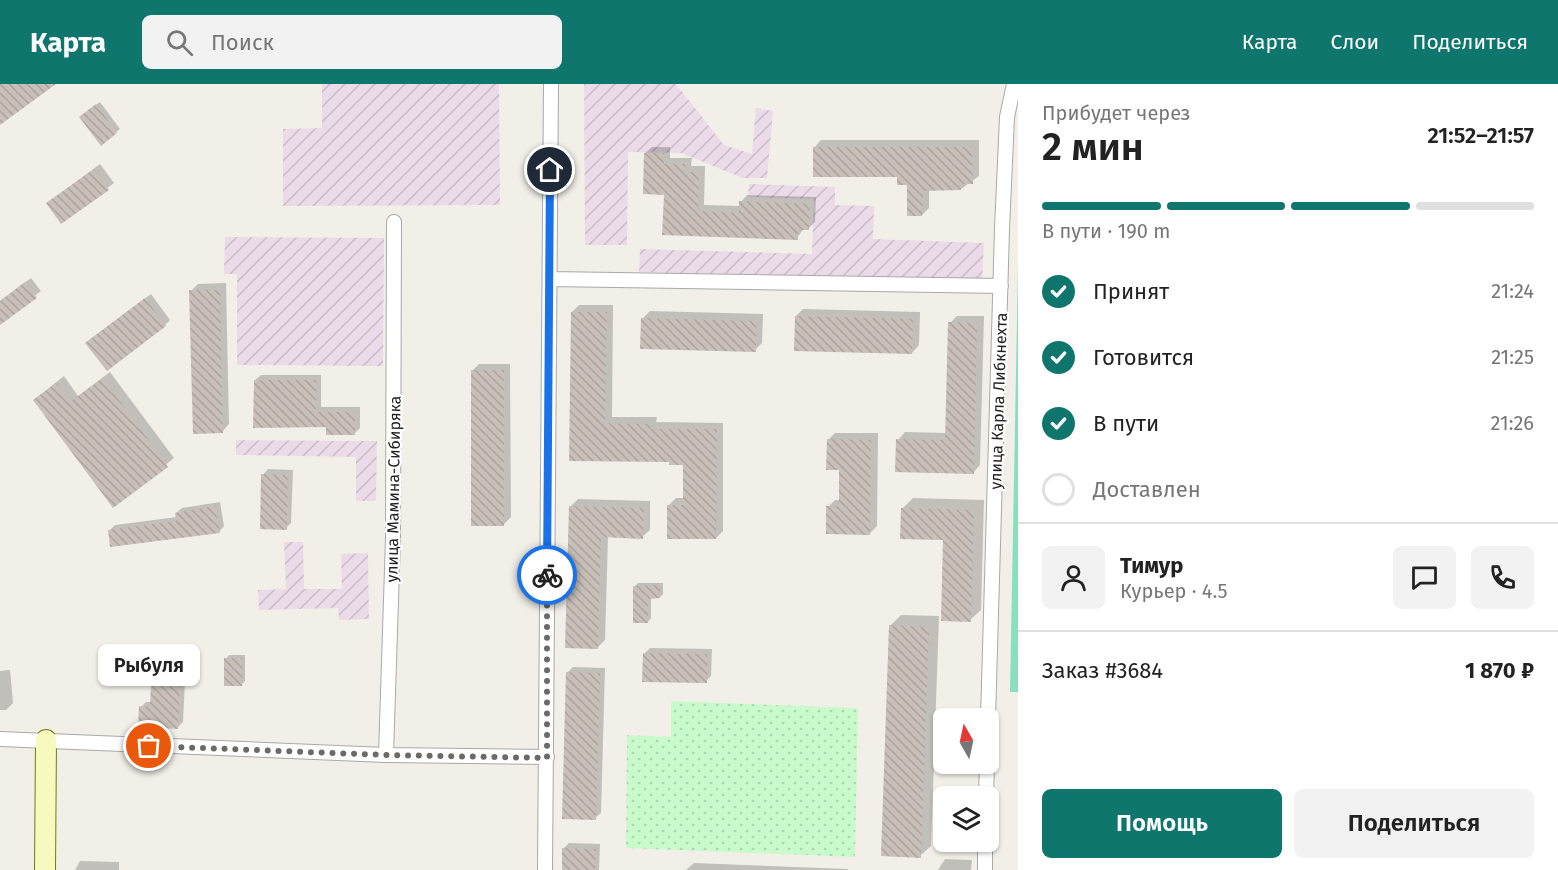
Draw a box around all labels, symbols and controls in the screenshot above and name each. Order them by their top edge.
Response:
search box [142,15,562,69]
text: Карта [30,26,106,59]
icon: search [163,26,196,59]
text: Поиск [211,29,274,56]
text: Карта [1242,29,1298,55]
text: Слои [1331,29,1379,55]
text: Поделиться [1412,29,1528,55]
text: Прибудет через [1042,101,1191,125]
text: 21:52–21:57 [1427,122,1534,149]
text: 2 мин [1042,124,1144,170]
pin [524,144,575,195]
icon: home [533,153,566,186]
text: В пути · 190 m [1042,219,1170,243]
icon: check [1042,275,1075,308]
text: Принят [1093,278,1169,305]
text: 21:24 [1491,279,1534,303]
street label: улица Карла Либкнехта [986,312,1011,490]
icon: check [1042,341,1075,374]
text: Готовится [1093,344,1194,371]
text: 21:25 [1491,345,1534,369]
street label: улица Мамина-Сибиряка [382,395,405,583]
icon: check [1042,407,1075,440]
text: В пути [1093,410,1159,437]
text: 21:26 [1491,411,1534,435]
text: Доставлен [1093,476,1201,503]
courier [517,545,577,605]
button: person [1042,546,1105,609]
button: chat [1393,546,1456,609]
button: phone [1471,546,1534,609]
text: Тимур [1120,552,1183,579]
icon: bike [531,559,564,592]
text: Курьер · 4.5 [1120,579,1227,603]
callout: Рыбуля [98,644,200,686]
text: Рыбуля [114,653,184,677]
text: Заказ #3684 [1042,657,1163,684]
text: 1 870 ₽ [1465,657,1534,684]
north arrow [933,708,999,774]
map controls [933,708,999,852]
pin [123,720,174,771]
icon: bag [132,729,165,762]
button: layers [933,786,999,852]
button: Помощь [1042,789,1282,858]
button: Поделиться [1294,789,1534,858]

